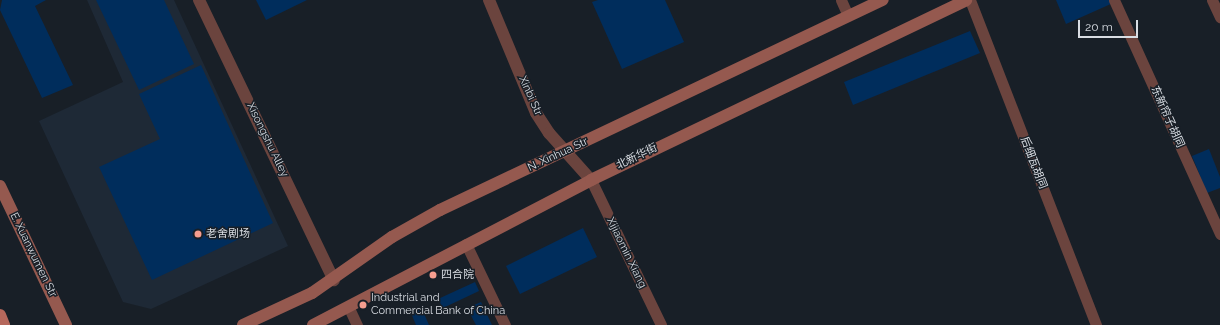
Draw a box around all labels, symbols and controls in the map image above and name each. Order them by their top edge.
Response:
scale bar [1080,12,1140,38]
text: 20 m [1085,20,1113,34]
street label: Xinbi Str [515,74,545,118]
street label: 东新帘子胡同 [1148,84,1186,150]
street label: Xisongshu Alley [243,101,291,179]
street label: N. Xinhua Str [526,135,590,175]
street label: 后细瓦胡同 [1017,135,1049,191]
street label: 北新华街 [614,141,660,173]
street label: E. Xuanwumen Str [7,211,59,299]
street label: Xijiaomin Xiang [603,215,649,291]
place label: 老舍剧场 [206,227,250,241]
marker: 老舍剧场 [193,229,203,239]
place label: 四合院 [441,268,474,282]
marker: 四合院 [428,270,438,280]
place label: Industrial and Commercial Bank of China [371,292,506,318]
marker: Industrial and Commercial Bank of China [358,300,368,310]

